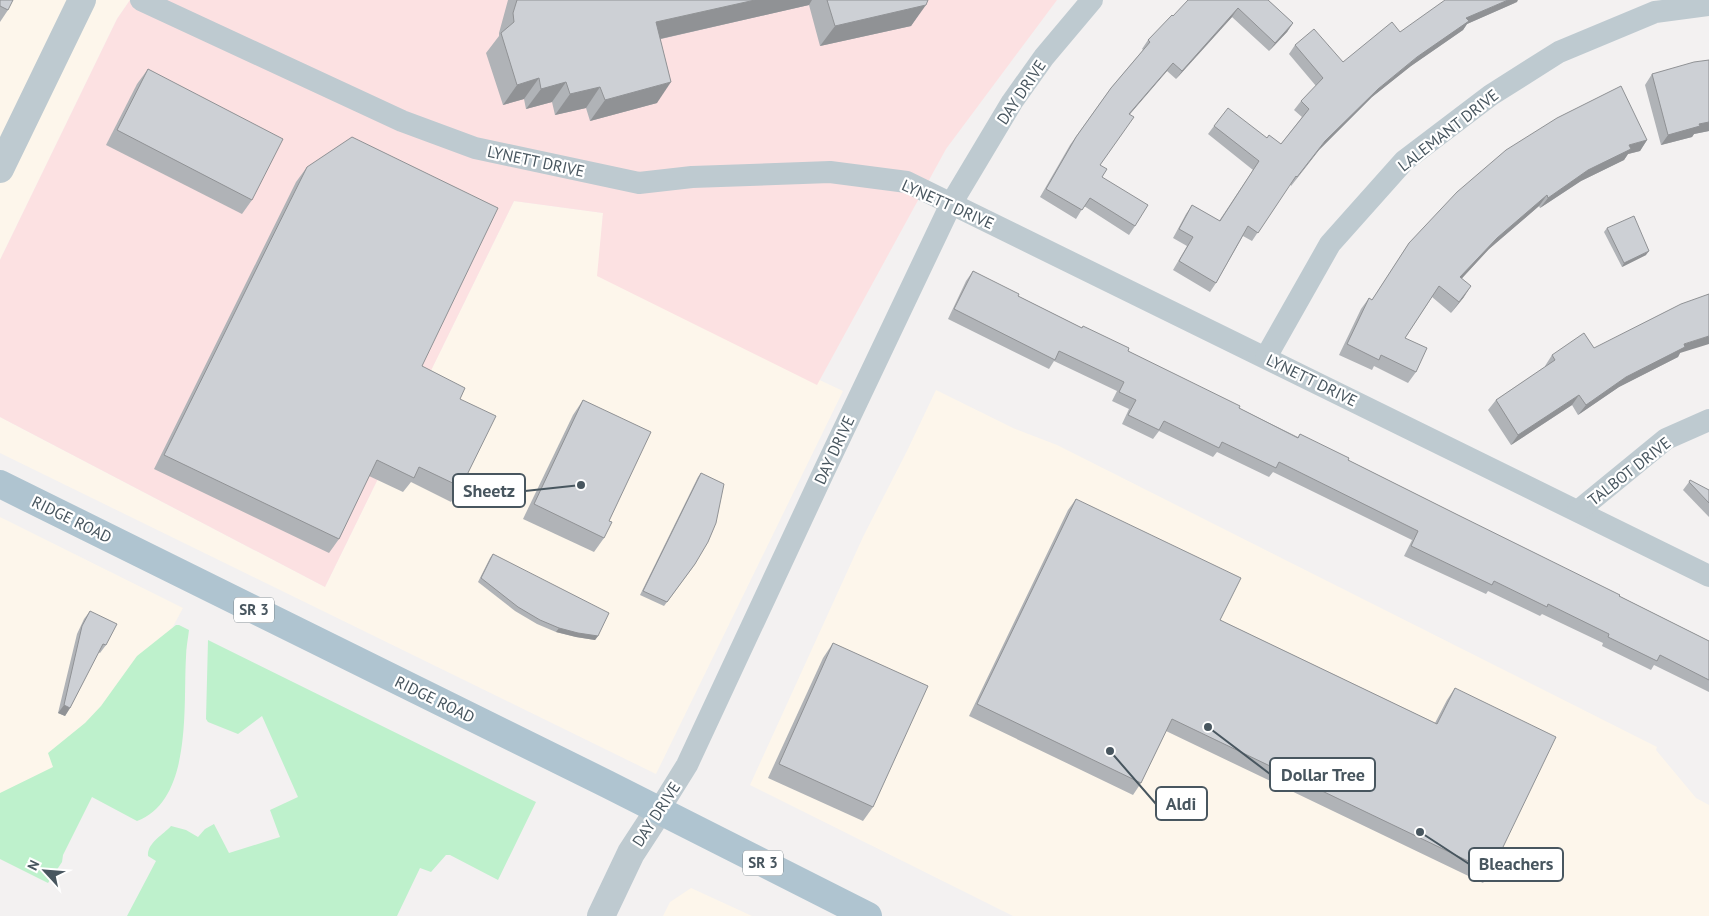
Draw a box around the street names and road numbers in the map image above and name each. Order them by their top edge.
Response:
street label: DAY DRIVE [992,56,1050,128]
street label: LALEMANT DRIVE [1394,85,1502,175]
street label: LYNETT DRIVE [486,141,586,181]
street label: LYNETT DRIVE [899,175,997,233]
street label: LYNETT DRIVE [1263,349,1361,411]
street label: DAY DRIVE [809,412,859,488]
street label: TALBOT DRIVE [1584,432,1674,510]
street label: RIDGE ROAD [29,491,115,547]
road number: SR 3 [234,598,274,622]
street label: RIDGE ROAD [392,671,478,727]
street label: DAY DRIVE [628,778,684,850]
road number: SR 3 [743,850,783,876]

